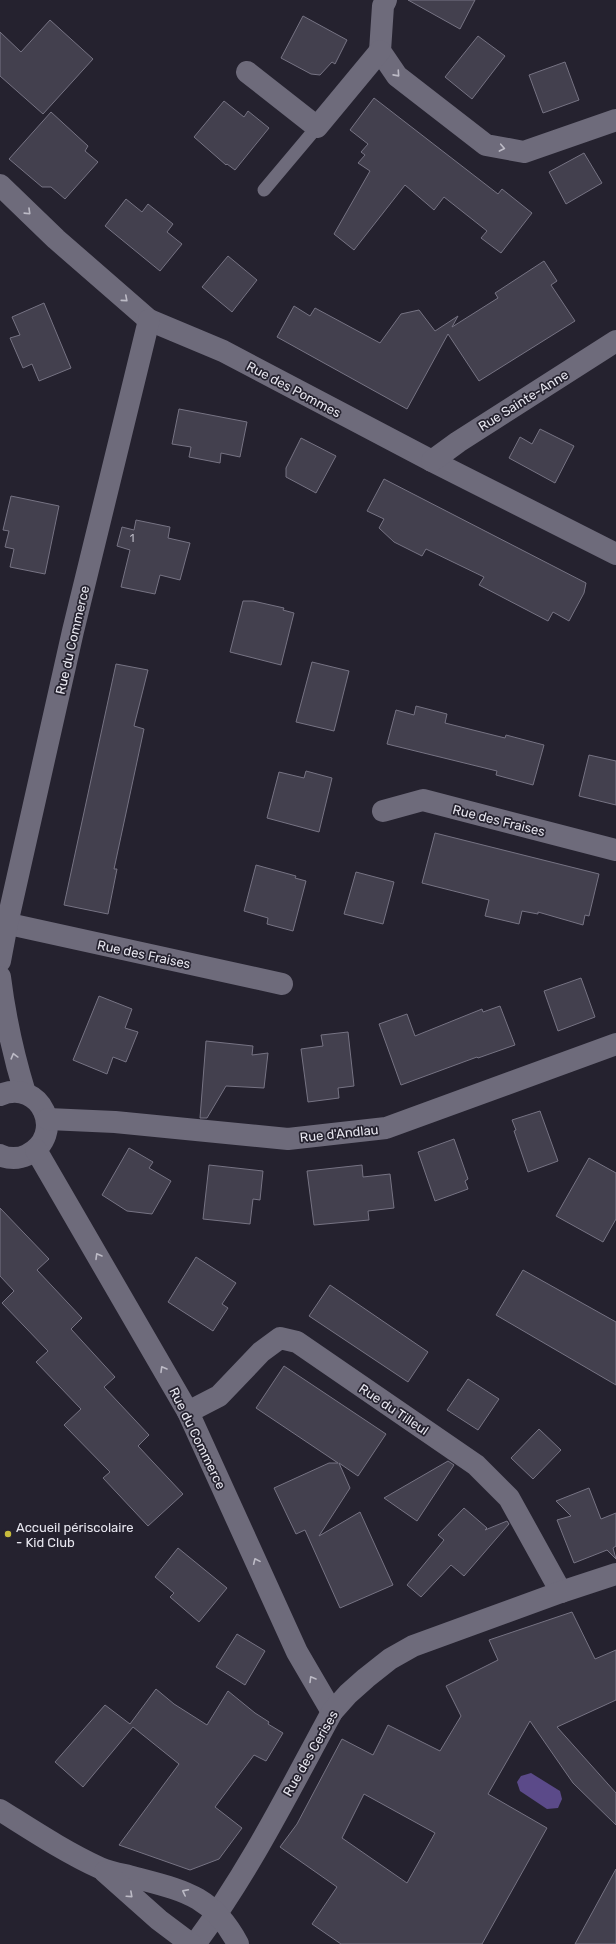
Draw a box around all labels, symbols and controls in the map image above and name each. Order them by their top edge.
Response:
one-way arrow [393,69,400,77]
one-way arrow [499,143,505,152]
one-way arrow [23,207,31,215]
one-way arrow [120,295,128,302]
street label: Rue des Pommes [244,358,344,421]
street label: Rue Sainte-Anne [476,367,571,434]
house number: 1 [130,532,134,545]
street label: Rue du Commerce [53,584,92,696]
street label: Rue des Fraises [451,802,547,839]
street label: Rue des Fraises [96,937,192,972]
one-way arrow [10,1052,18,1059]
street label: Rue d'Andlau [299,1122,379,1145]
one-way arrow [95,1253,102,1260]
one-way arrow [160,1366,167,1373]
street label: Rue du Tilleul [356,1381,431,1438]
street label: Rue du Commerce [166,1385,229,1492]
place label: Accueil périscolaire - Kid Club [16,1520,134,1550]
marker: Accueil périscolaire - Kid Club [3,1529,13,1539]
one-way arrow [253,1558,261,1566]
one-way arrow [309,1676,316,1683]
street label: Rue des Cerises [280,1708,341,1799]
one-way arrow [126,1890,133,1897]
one-way arrow [182,1890,189,1897]

